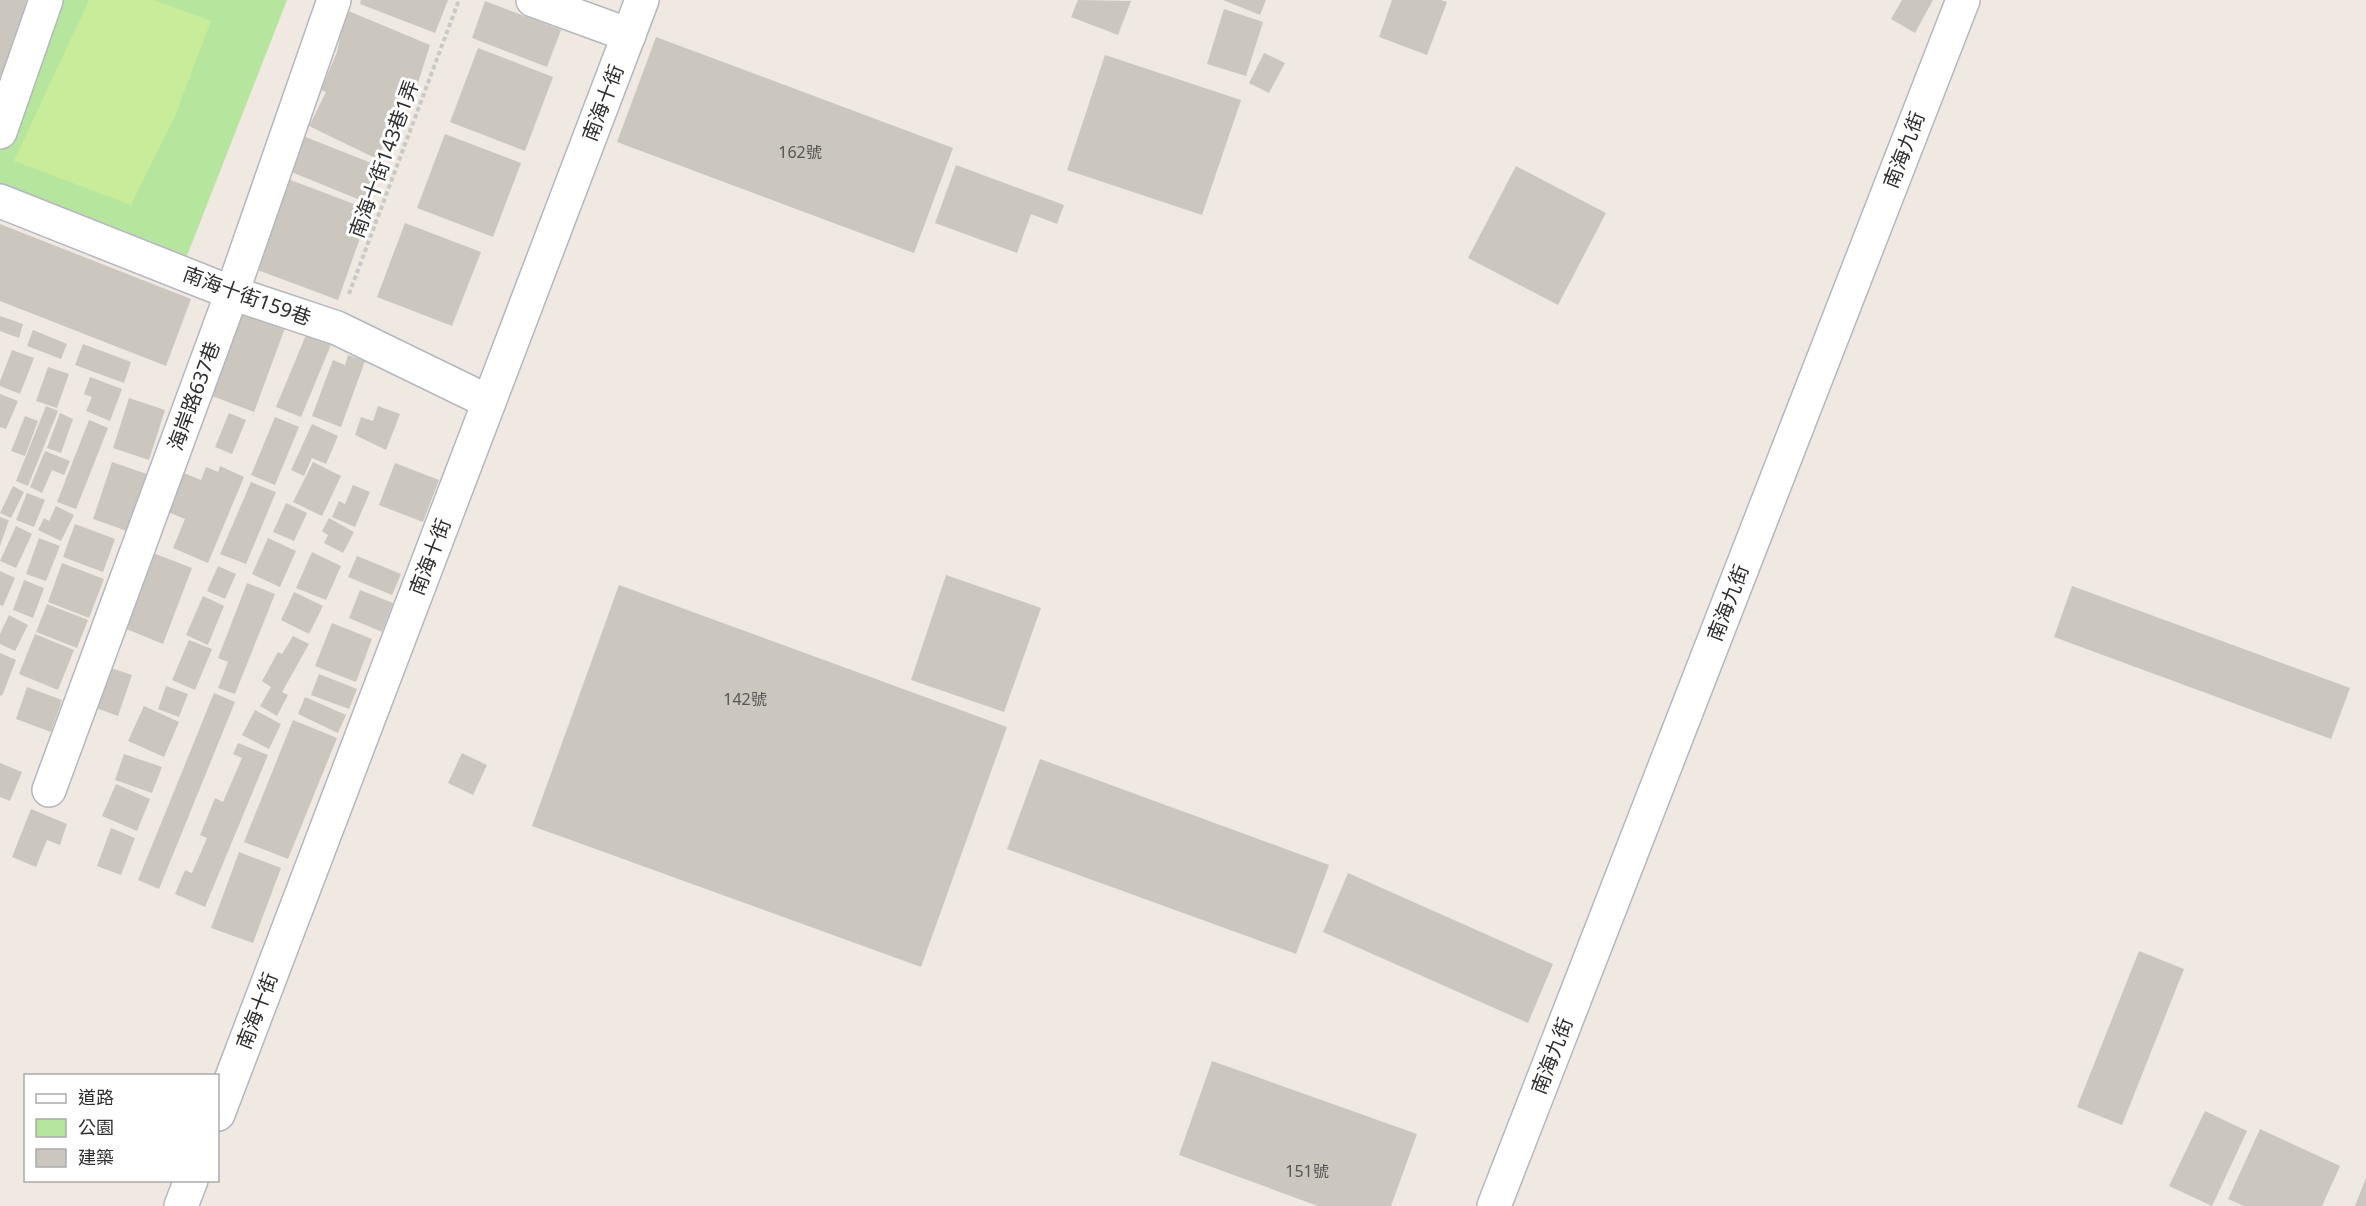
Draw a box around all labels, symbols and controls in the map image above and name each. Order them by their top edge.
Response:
street label: 南海十街 [576,61,629,145]
street label: 南海十街143巷1弄 [342,76,425,241]
street label: 南海九街 [1877,108,1930,192]
house number: 162號 [778,141,822,163]
street label: 南海十街159巷 [179,260,315,331]
street label: 海岸路637巷 [161,337,226,454]
street label: 南海十街 [403,515,456,599]
street label: 南海九街 [1701,561,1754,645]
house number: 142號 [723,688,767,710]
street label: 南海十街 [230,969,283,1053]
street label: 南海九街 [1525,1014,1578,1098]
legend [24,1074,219,1182]
text: 道路 [78,1085,114,1109]
text: 公園 [78,1115,114,1139]
text: 建築 [78,1145,114,1169]
house number: 151號 [1285,1160,1329,1182]

